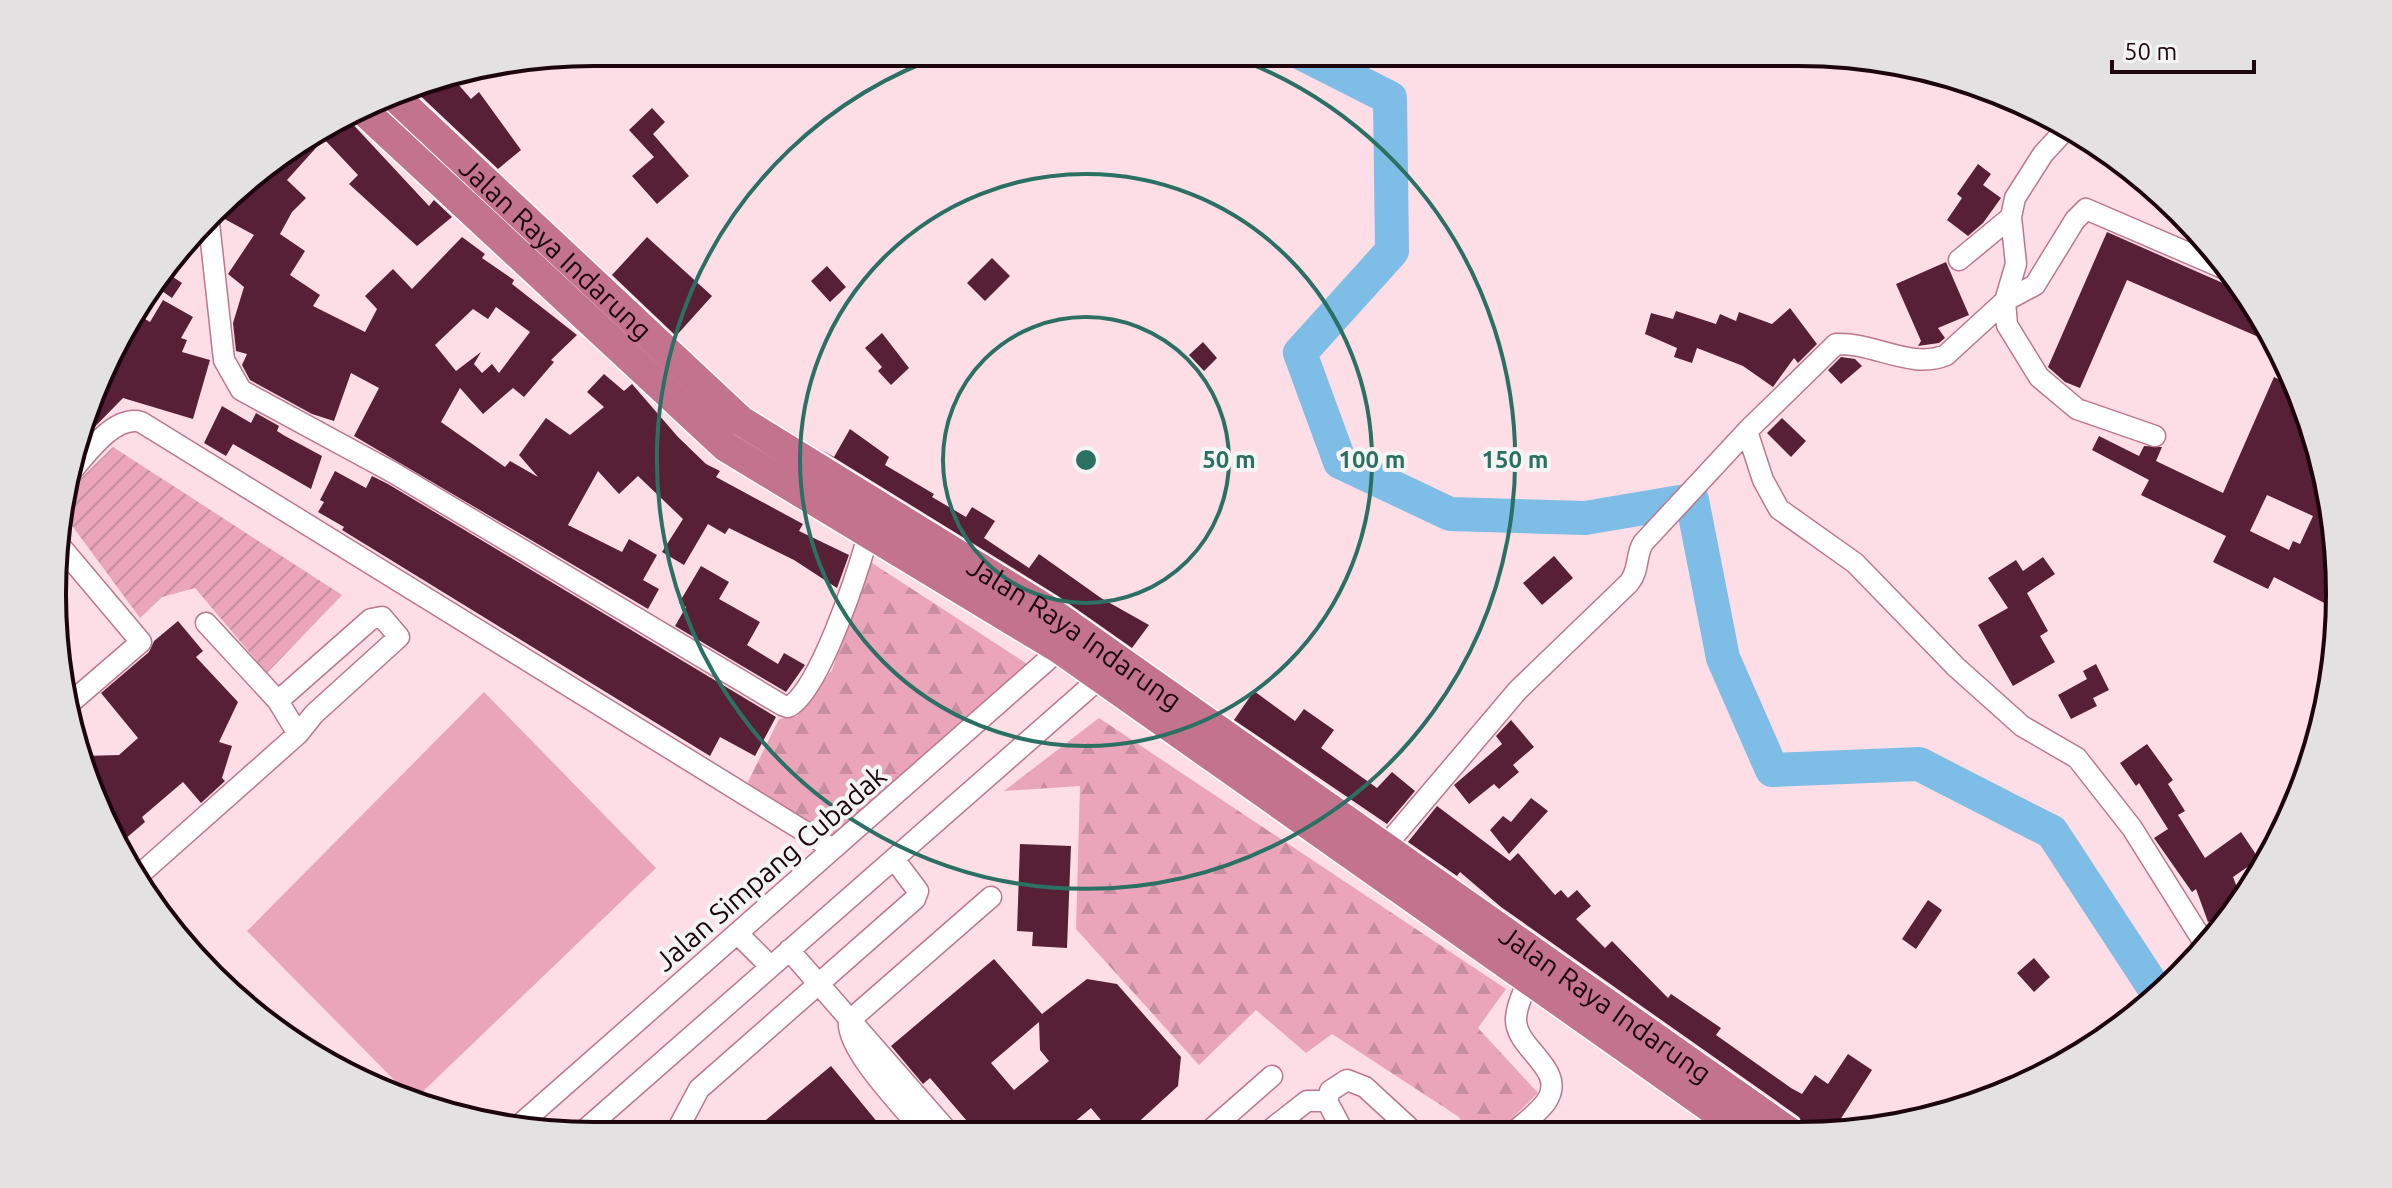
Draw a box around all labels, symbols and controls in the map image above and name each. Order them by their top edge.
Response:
scale bar [2112,24,2254,74]
text: 50 m [2124,38,2177,65]
street label: Jalan Raya Indarung [454,151,659,345]
centre of rings [1072,446,1100,474]
text: 50 m [1202,446,1256,473]
text: 100 m [1339,446,1405,473]
text: 150 m [1482,446,1548,473]
street label: Jalan Raya Indarung [962,549,1188,715]
street label: Jalan Simpang Cubadak [648,759,892,977]
street label: Jalan Raya Indarung [1494,918,1718,1088]

